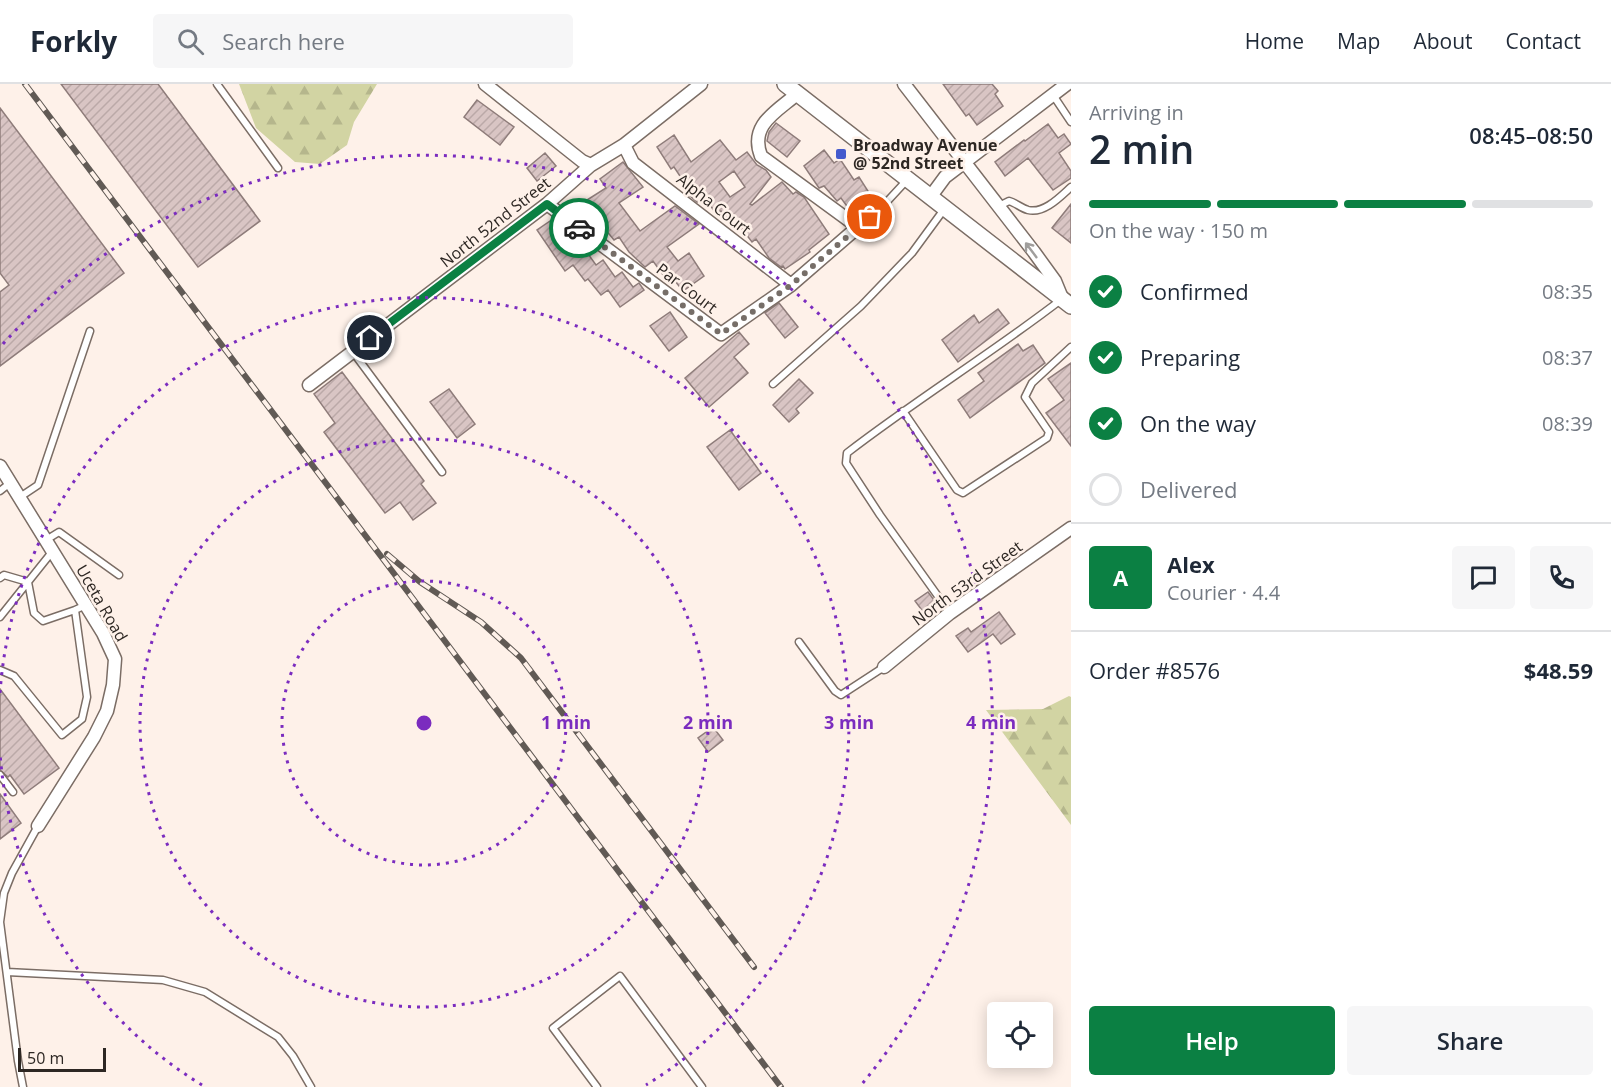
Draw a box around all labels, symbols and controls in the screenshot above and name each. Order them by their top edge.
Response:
search box [153,14,573,68]
text: Forkly [30,22,117,60]
icon: search [174,25,207,58]
text: Search here [222,26,345,56]
text: Home [1245,27,1304,55]
text: Map [1337,27,1380,55]
text: About [1413,27,1473,55]
text: Contact [1506,27,1581,55]
text: Arriving in [1089,99,1184,126]
text: 08:45–08:50 [1469,120,1593,150]
text: 2 min [1089,122,1194,175]
place label: Broadway Avenue @ 52nd Street [853,134,997,174]
marker: Broadway Avenue @ 52nd Street [834,147,848,161]
street label: Alpha Court [672,168,756,240]
street label: North 52nd Street [435,172,555,272]
pin [844,191,895,242]
courier [549,198,609,258]
icon: bag [853,200,886,233]
icon: car [563,212,596,245]
text: On the way · 150 m [1089,217,1268,244]
one-way arrow [1025,242,1038,258]
street label: Par Court [652,258,722,318]
icon: check [1089,275,1122,308]
text: Confirmed [1140,276,1249,306]
text: 08:35 [1542,278,1593,305]
pin [344,312,395,363]
icon: home [353,321,386,354]
icon: check [1089,341,1122,374]
text: Preparing [1140,342,1240,372]
text: 08:37 [1542,344,1593,371]
icon: check [1089,407,1122,440]
text: On the way [1140,408,1256,438]
text: 08:39 [1542,410,1593,437]
text: Delivered [1140,474,1238,504]
street label: North 53rd Street [907,535,1027,631]
button: chat [1452,546,1515,609]
button: phone [1530,546,1593,609]
text: Alex [1167,549,1215,579]
street label: Uceta Road [71,561,133,645]
text: A [1113,562,1128,592]
text: Courier · 4.4 [1167,579,1280,606]
text: Order #8576 [1089,655,1220,685]
text: $48.59 [1524,655,1593,685]
text: 1 min [541,710,591,734]
text: 2 min [683,710,733,734]
text: 3 min [824,710,874,734]
text: 4 min [966,710,1016,734]
centre of rings [414,713,434,733]
map controls [987,1002,1053,1068]
button: locate [987,1002,1053,1068]
button: Help [1089,1006,1335,1075]
button: Share [1347,1006,1593,1075]
scale bar [18,1045,106,1072]
text: 50 m [27,1047,64,1069]

